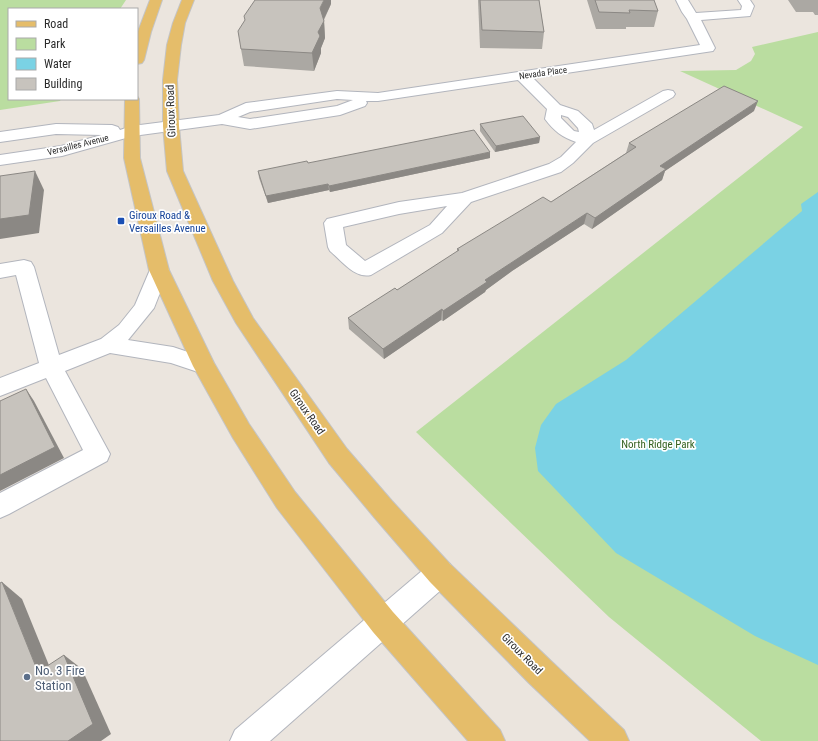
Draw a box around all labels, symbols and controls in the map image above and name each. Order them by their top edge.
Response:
legend [8,8,138,100]
text: Road [44,17,68,31]
text: Park [44,37,66,51]
text: Water [44,57,72,71]
street label: Nevada Place [518,65,568,81]
text: Building [44,77,82,91]
street label: Giroux Road [164,85,178,137]
street label: Versailles Avenue [46,133,110,157]
place label: Giroux Road & Versailles Avenue [129,209,206,235]
marker: Giroux Road & Versailles Avenue [116,216,126,226]
street label: Giroux Road [287,387,327,437]
park label: North Ridge Park [621,438,695,451]
street label: Giroux Road [499,631,545,677]
place label: No. 3 Fire Station [35,663,85,693]
marker: No. 3 Fire Station [22,672,32,682]

